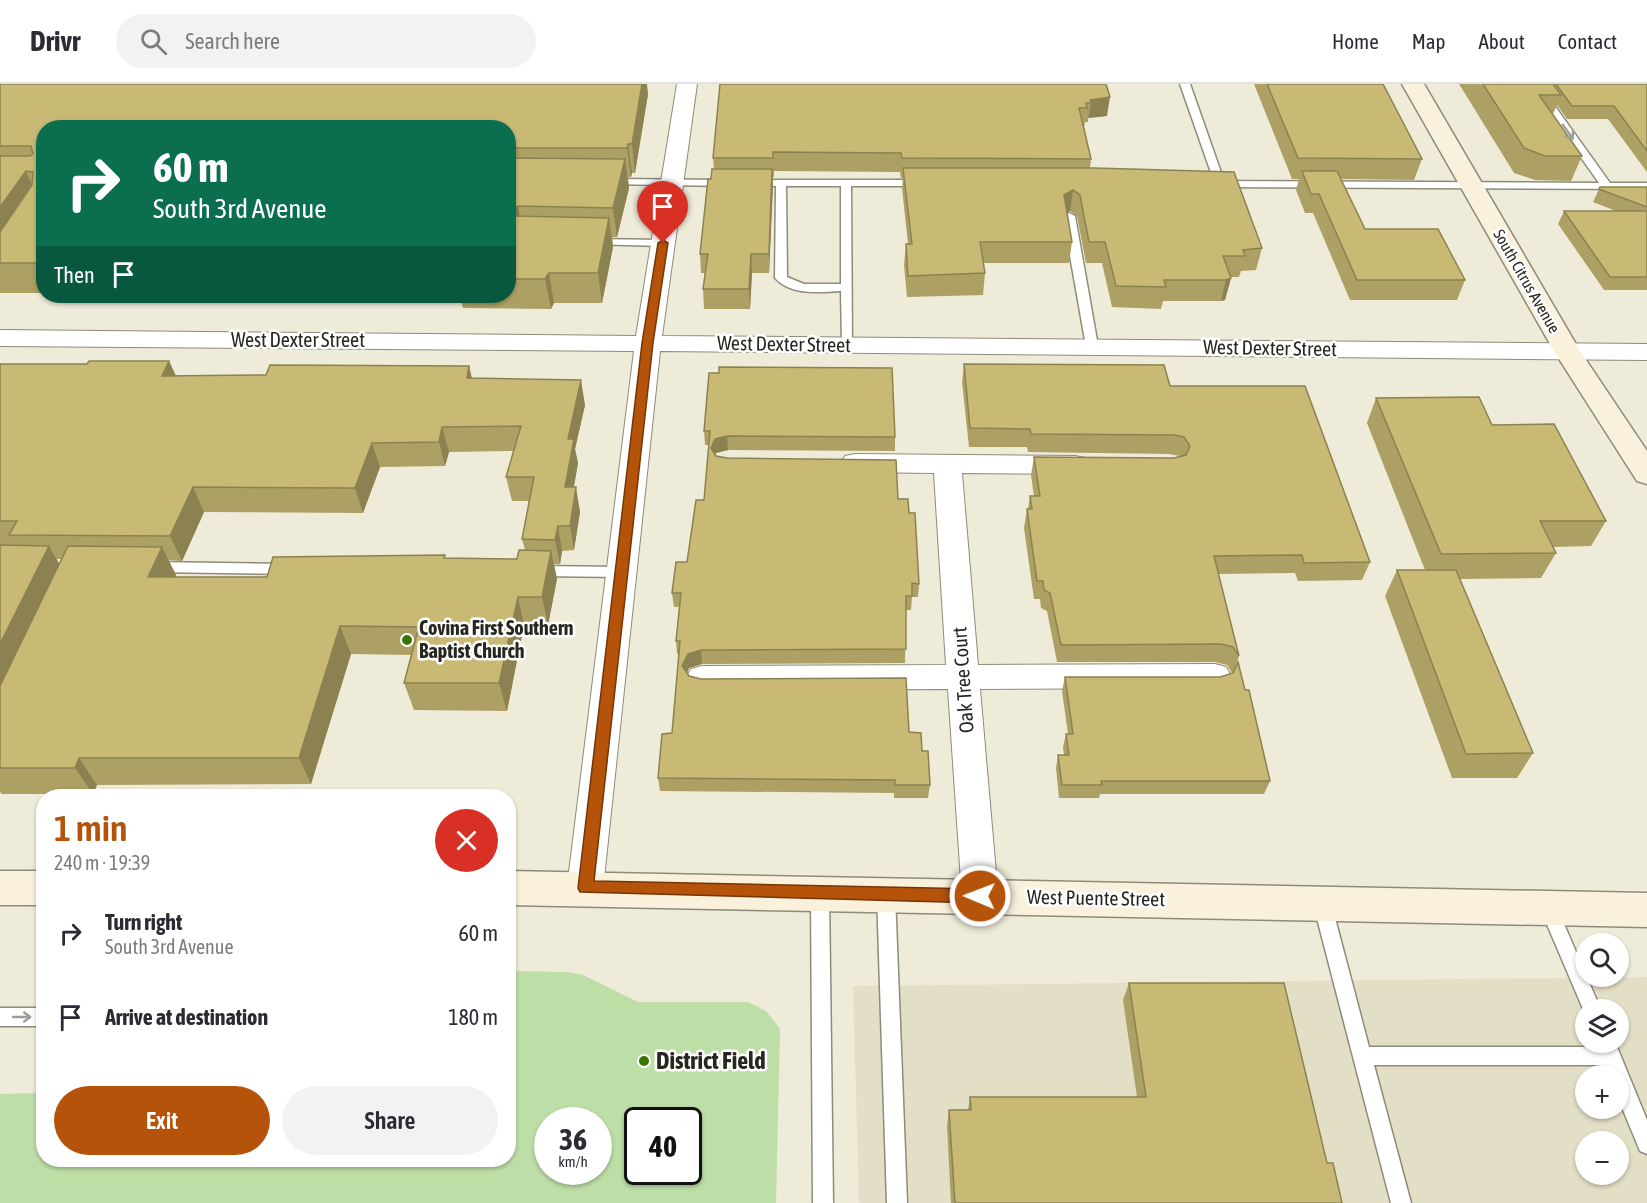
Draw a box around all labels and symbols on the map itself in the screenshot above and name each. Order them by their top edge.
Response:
one-way arrow [1562,123,1574,139]
pin [637,181,688,243]
street label: South Citrus Avenue [1490,226,1564,336]
street label: West Dexter Street [231,328,365,351]
street label: West Dexter Street [717,331,851,356]
street label: West Dexter Street [1203,335,1337,360]
place label: Covina First Southern Baptist Church [419,616,574,662]
street label: Oak Tree Court [947,626,978,734]
marker: Covina First Southern Baptist Church [400,633,414,647]
position arrow [948,864,1012,928]
street label: West Puente Street [1027,885,1165,910]
one-way arrow [11,1011,31,1023]
place label: District Field [656,1047,766,1074]
marker: District Field [637,1054,651,1068]
speed limit sign: 40 [624,1107,702,1185]

